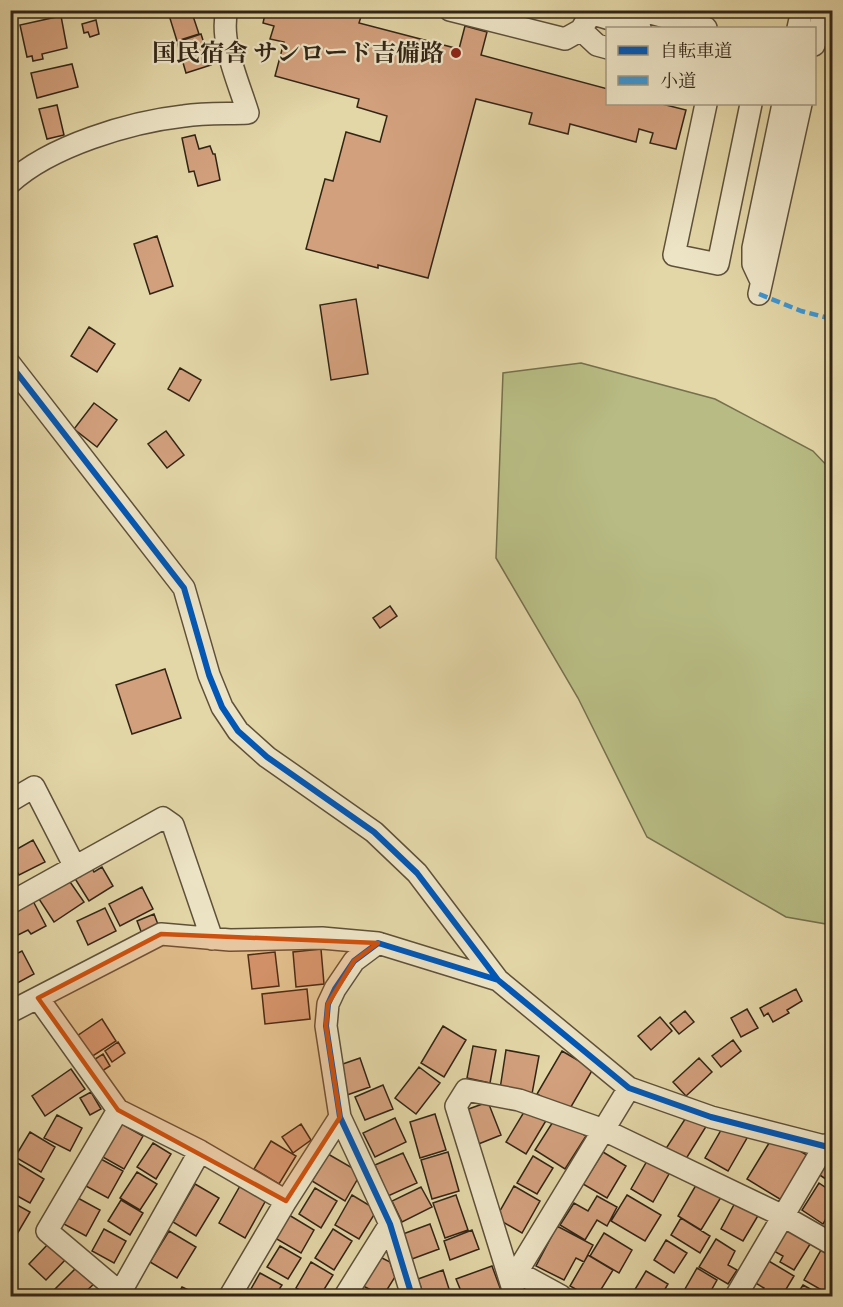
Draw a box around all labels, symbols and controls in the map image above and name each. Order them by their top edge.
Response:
legend [606,27,816,105]
place label: 国民宿舎 サンロード吉備路 [152,39,444,70]
text: 自転車道 [660,41,732,64]
marker: 国民宿舎 サンロード吉備路 [449,46,463,60]
text: 小道 [660,71,696,94]

